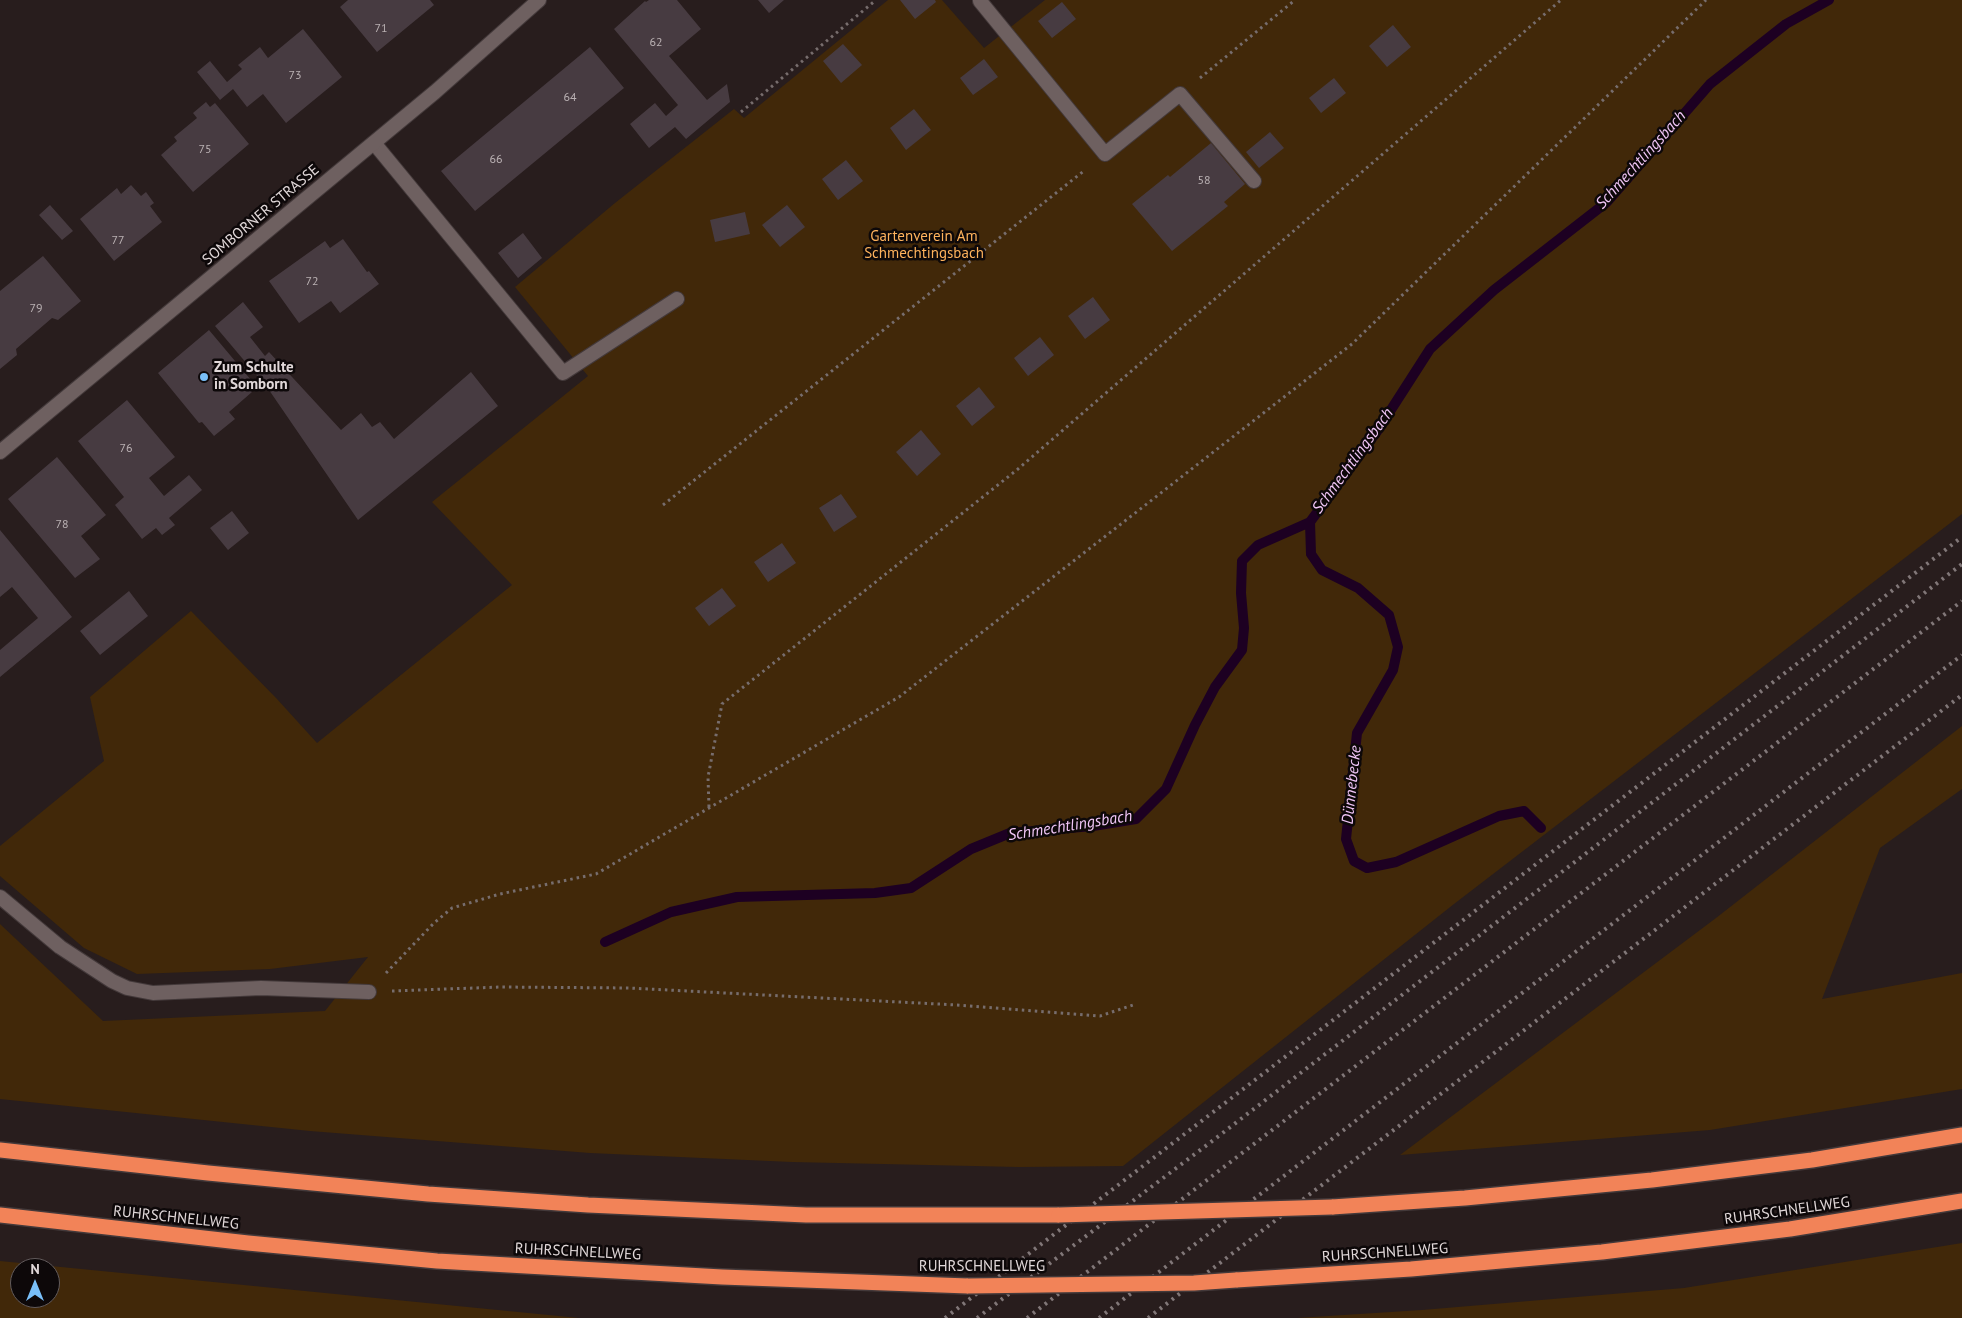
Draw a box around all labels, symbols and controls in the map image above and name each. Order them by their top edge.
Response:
house number: 71 [374,22,388,36]
house number: 62 [649,36,663,50]
house number: 73 [288,69,302,83]
house number: 64 [563,91,577,105]
water label: Schmechtlingsbach [1592,107,1690,213]
house number: 75 [198,143,212,157]
house number: 66 [489,153,503,167]
street label: SOMBORNER STRASSE [199,161,323,269]
house number: 58 [1197,174,1211,188]
park label: Gartenverein Am Schmechtingsbach [864,228,984,263]
house number: 77 [111,234,125,248]
house number: 72 [305,275,319,289]
house number: 79 [29,302,43,316]
place label: Zum Schulte in Somborn [214,359,294,394]
marker: Zum Schulte in Somborn [198,371,210,383]
water label: Schmechtlingsbach [1308,405,1398,517]
house number: 76 [119,442,133,456]
house number: 78 [55,518,69,532]
water label: Dünnebecke [1338,745,1366,825]
water label: Schmechtlingsbach [1006,807,1134,845]
street label: RUHRSCHNELLWEG [1723,1193,1851,1229]
street label: RUHRSCHNELLWEG [112,1202,240,1234]
street label: RUHRSCHNELLWEG [514,1240,642,1264]
street label: RUHRSCHNELLWEG [1321,1240,1449,1266]
north arrow [10,1258,60,1308]
street label: RUHRSCHNELLWEG [919,1258,1045,1276]
text: N [30,1260,40,1278]

